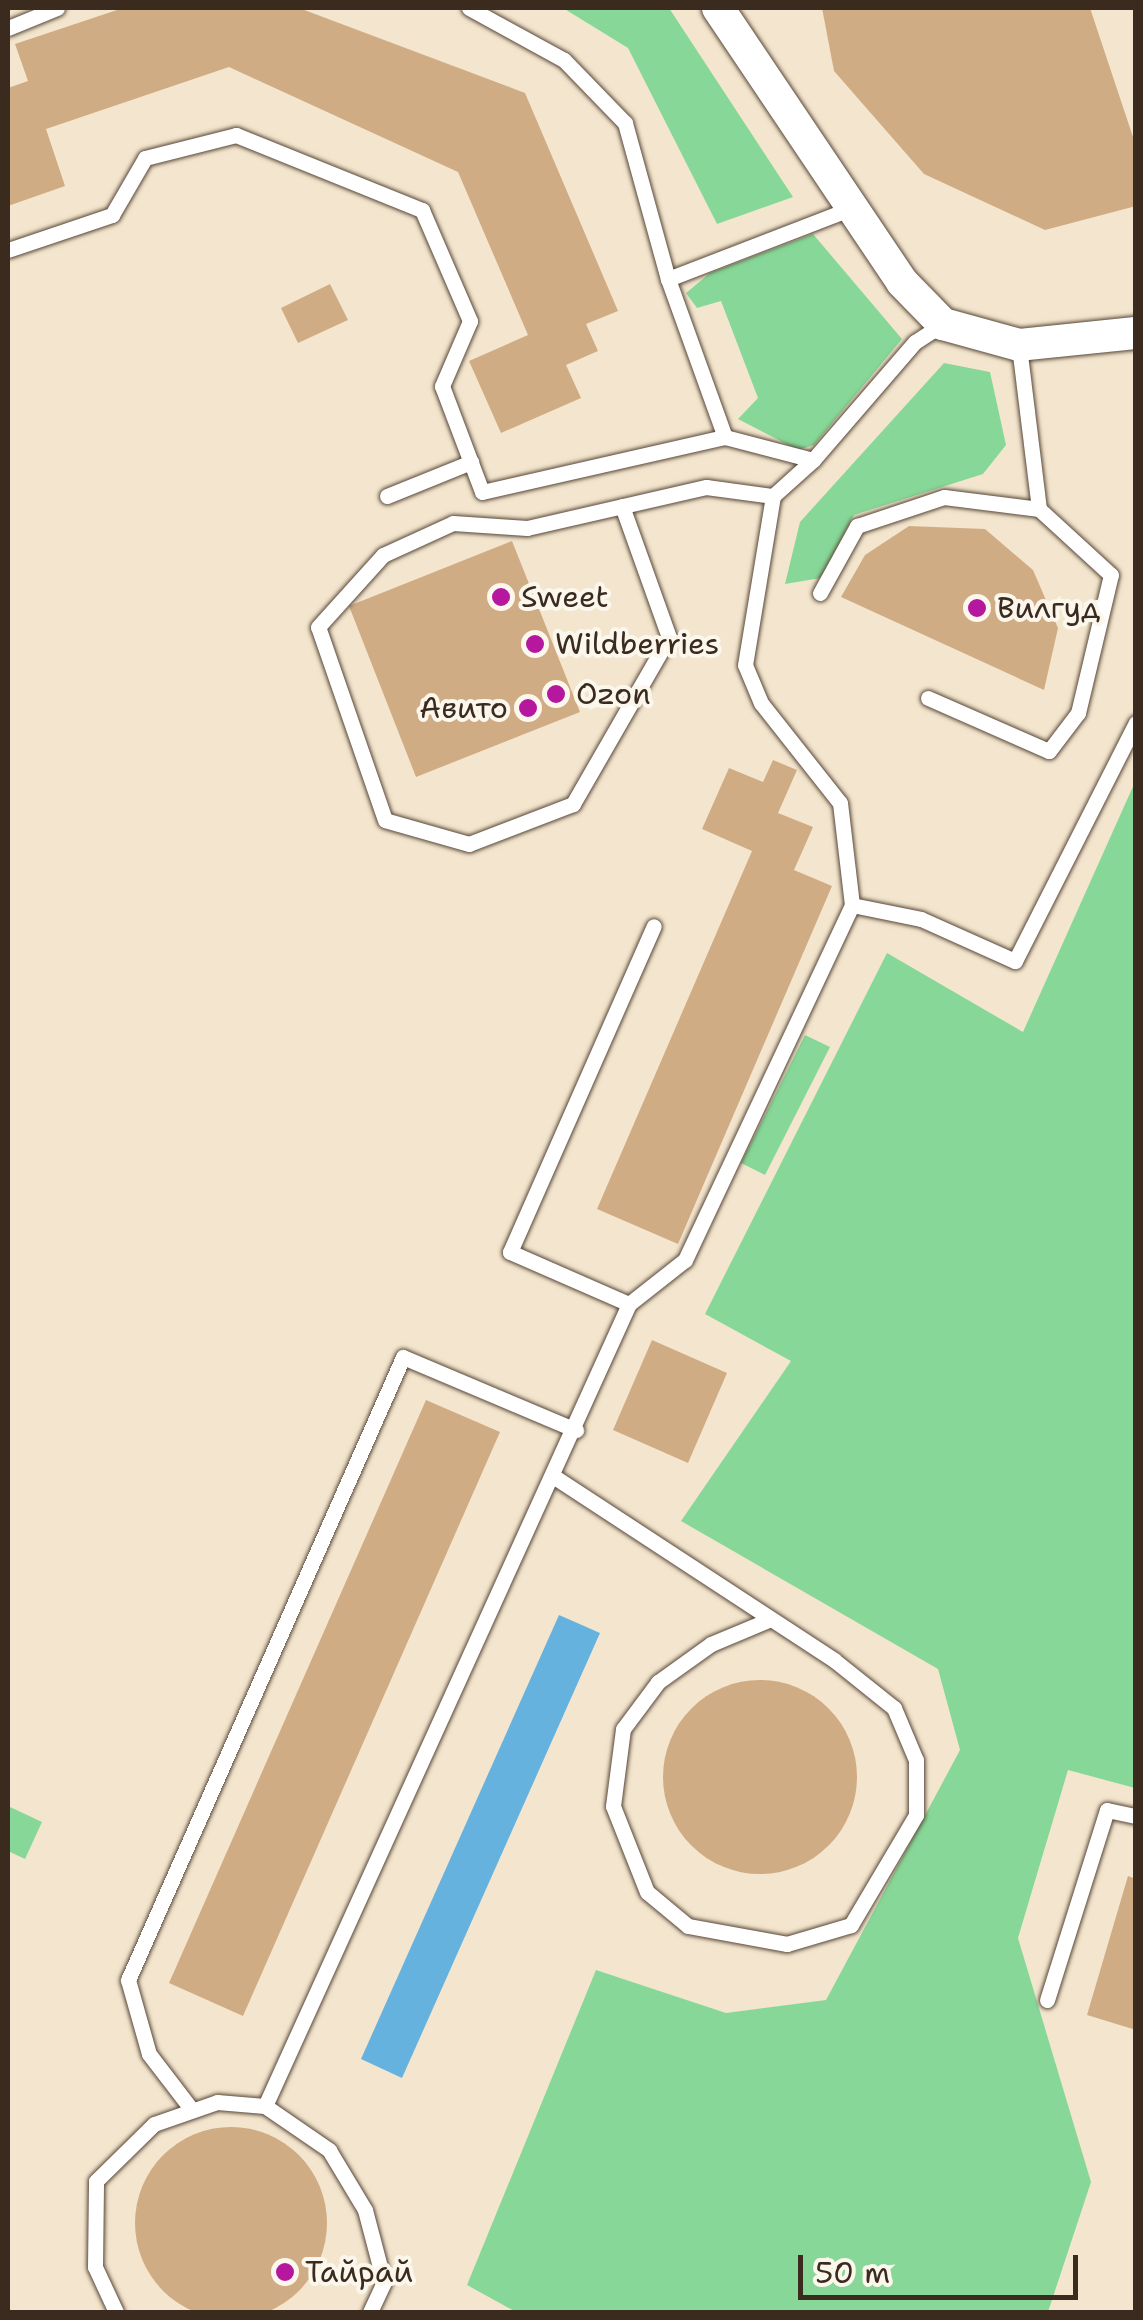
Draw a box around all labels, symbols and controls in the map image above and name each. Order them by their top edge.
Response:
place label: Sweet [521,579,609,615]
marker: Sweet [490,586,512,608]
place label: Вилгуд [997,590,1100,626]
marker: Вилгуд [966,597,988,619]
place label: Wildberries [555,626,719,662]
marker: Wildberries [524,633,546,655]
place label: Ozon [576,676,651,712]
marker: Ozon [545,683,567,705]
place label: Авито [419,690,508,726]
marker: Авито [517,697,539,719]
scale bar [803,2235,1083,2297]
text: 50 m [815,2252,890,2293]
place label: Тайрай [305,2254,413,2290]
marker: Тайрай [274,2261,296,2283]

